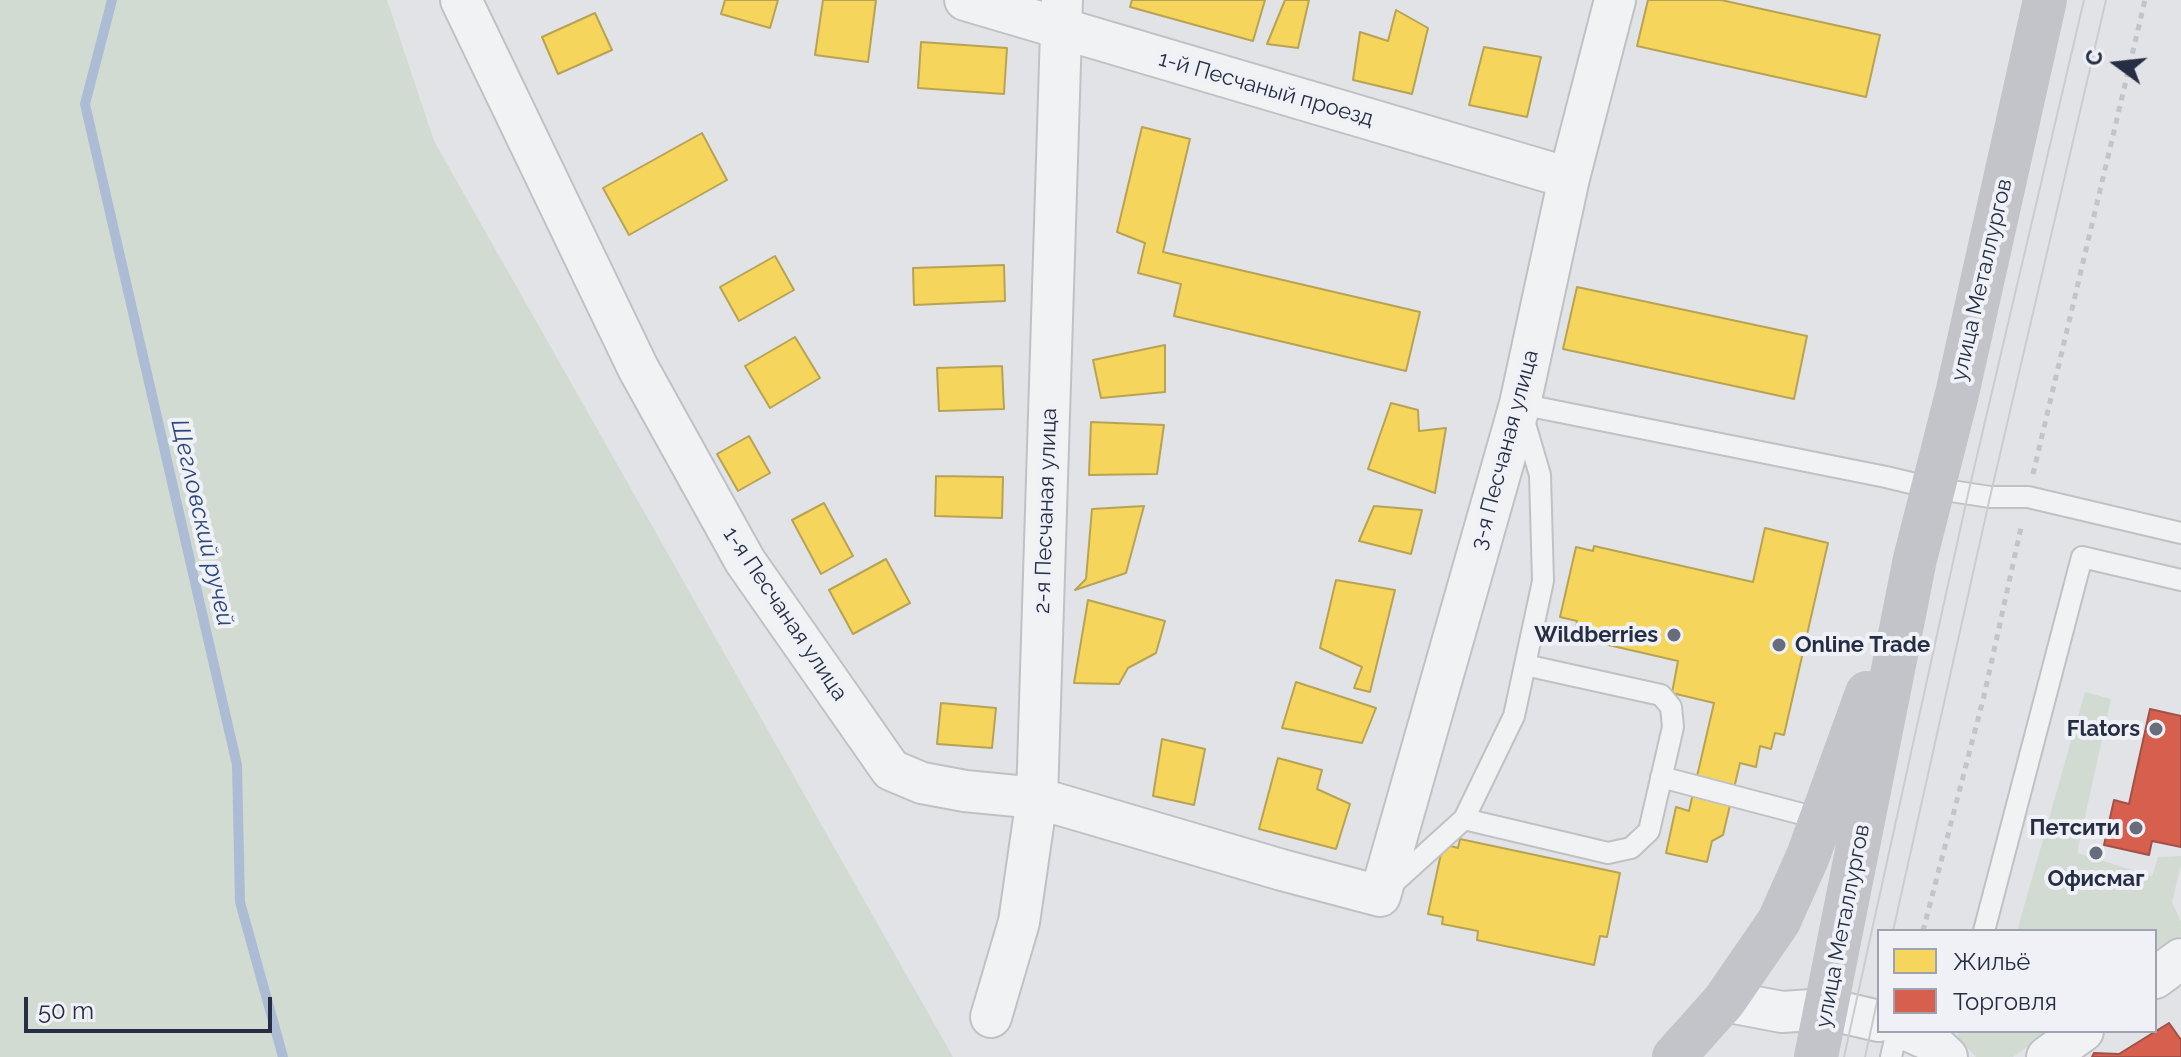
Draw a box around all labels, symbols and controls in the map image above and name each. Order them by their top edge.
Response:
north arrow [2077,24,2157,104]
street label: 1-й Песчаный проезд [1155,46,1377,132]
text: С [2079,47,2108,68]
street label: улица Металлургов [1946,176,2018,384]
street label: 3-я Песчаная улица [1466,347,1544,553]
street label: 2-я Песчаная улица [1029,408,1063,614]
water label: Щегловский ручей [164,417,240,629]
street label: 1-я Песчаная улица [717,522,853,706]
place label: Wildberries [1534,622,1658,648]
marker: Wildberries [1665,626,1683,644]
place label: Online Trade [1795,632,1930,658]
marker: Online Trade [1770,636,1788,654]
place label: Flators [2067,716,2140,742]
marker: Flators [2147,720,2165,738]
place label: Петсити [2030,815,2120,841]
marker: Петсити [2127,819,2145,837]
street label: улица Металлургов [1810,822,1876,1030]
marker: Офисмаг [2087,844,2105,862]
place label: Офисмаг [2048,866,2144,892]
legend [1877,929,2157,1033]
text: Жильё [1953,947,2030,976]
scale bar [28,981,276,1031]
text: Торговля [1953,987,2057,1016]
text: 50 m [38,996,94,1025]

